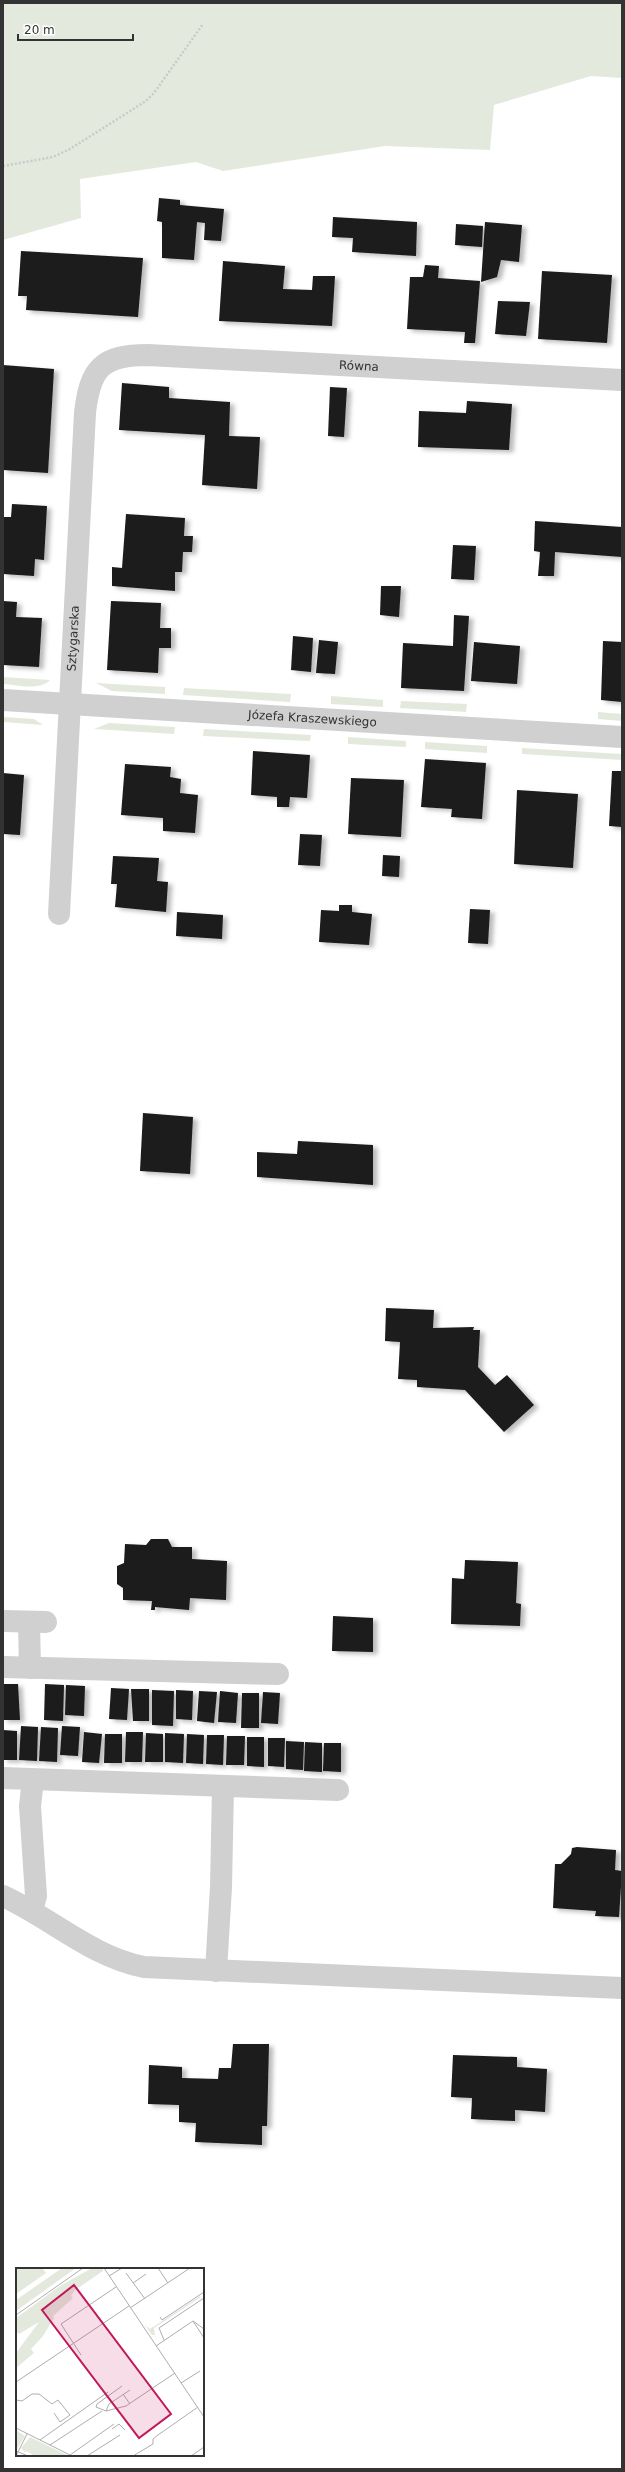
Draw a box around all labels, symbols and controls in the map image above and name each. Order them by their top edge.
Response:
scale bar [18,16,133,42]
text: 20 m [24,23,55,37]
street label: Równa [339,358,379,374]
street label: Sztygarska [65,605,82,672]
street label: Józefa Kraszewskiego [247,708,377,729]
inset map [16,2268,204,2456]

